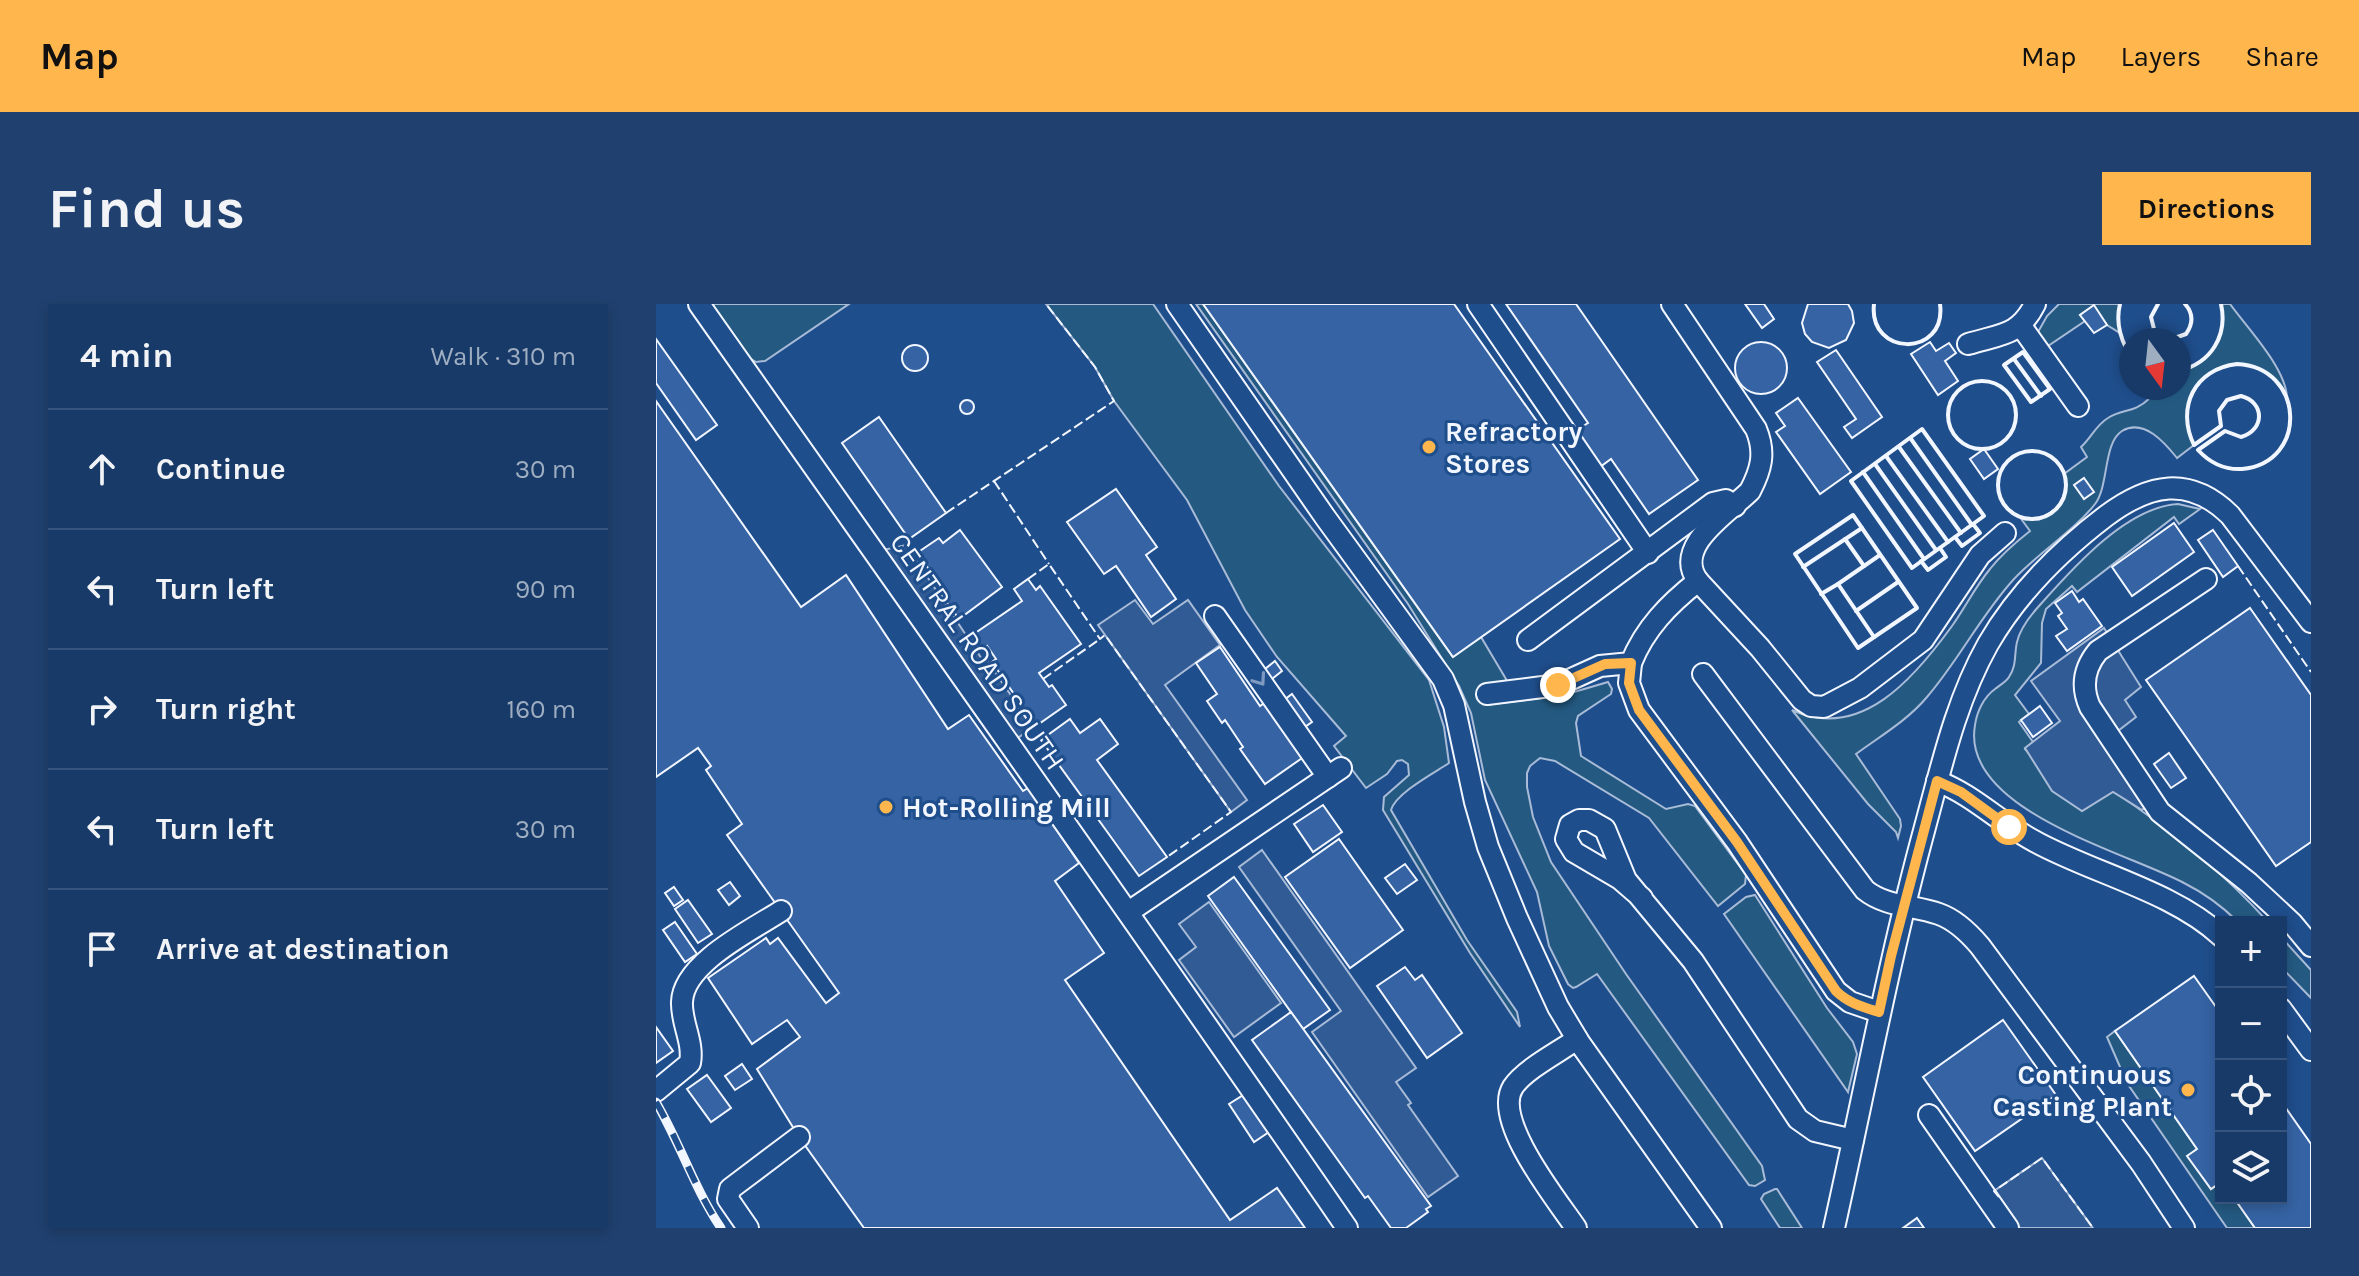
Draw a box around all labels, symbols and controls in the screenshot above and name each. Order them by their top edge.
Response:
text: Map [40,34,119,79]
text: Map [2021,40,2076,73]
text: Layers [2120,40,2201,73]
text: Share [2245,40,2319,73]
button: Directions [2102,172,2311,245]
text: Find us [48,176,245,241]
north arrow [2119,328,2191,400]
text: 4 min [80,336,173,376]
text: Walk · 310 m [430,341,576,372]
place label: Refractory Stores [1445,415,1582,480]
marker: Refractory Stores [1420,438,1438,456]
icon: ahead [80,447,124,491]
text: Continue [156,451,286,487]
text: 30 m [515,454,576,485]
street label: CENTRAL ROAD SOUTH [883,527,1072,776]
icon: left [80,567,124,611]
text: Turn left [156,571,274,607]
text: 90 m [515,574,576,605]
route end [1540,667,1576,703]
one-way arrow [1250,671,1265,686]
icon: right [80,687,124,731]
text: Turn right [156,691,296,727]
text: 160 m [507,694,576,725]
place label: Hot-Rolling Mill [902,791,1111,824]
marker: Hot-Rolling Mill [877,798,895,816]
icon: left [80,807,124,851]
route start [1991,809,2027,845]
text: Turn left [156,811,274,847]
text: 30 m [515,814,576,845]
map controls [2215,916,2287,1204]
button: + [2215,916,2287,988]
icon: arrive [80,927,124,971]
text: Arrive at destination [156,931,450,967]
button: − [2215,988,2287,1060]
place label: Continuous Casting Plant [1992,1058,2172,1123]
button: locate [2215,1060,2287,1132]
marker: Continuous Casting Plant [2179,1081,2197,1099]
button: layers [2215,1132,2287,1204]

